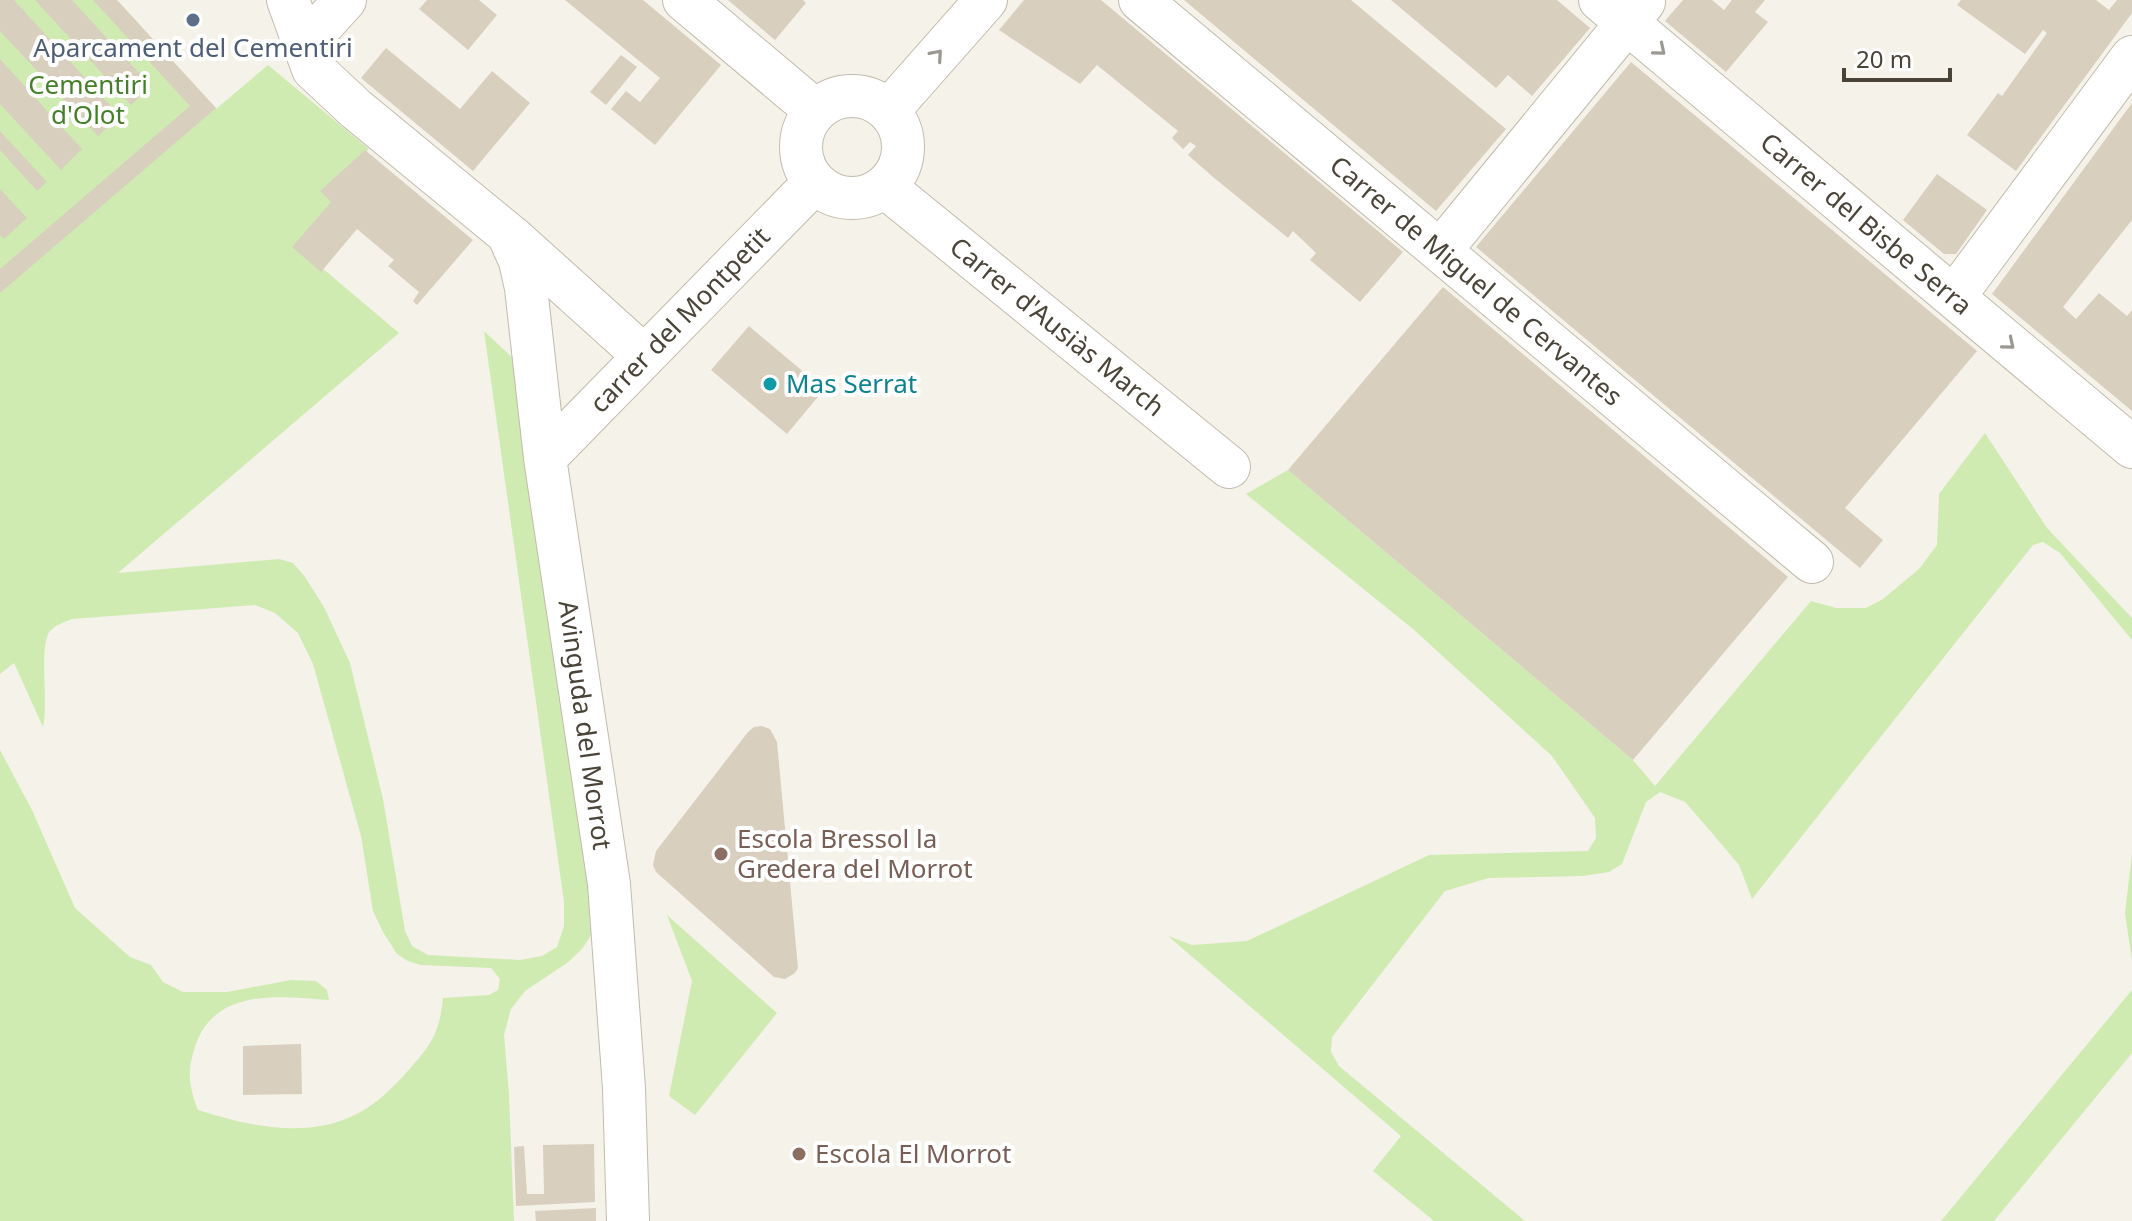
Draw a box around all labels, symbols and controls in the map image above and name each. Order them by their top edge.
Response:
marker: Aparcament del Cementiri [184,11,202,29]
place label: Aparcament del Cementiri [33,29,353,65]
scale bar [1844,32,1950,82]
one-way arrow [1651,40,1665,55]
text: 20 m [1856,42,1912,75]
one-way arrow [928,50,942,65]
park label: Cementiri d'Olot [28,66,148,132]
street label: Carrer del Bisbe Serra [1753,124,1980,323]
street label: Carrer de Miguel de Cervantes [1323,147,1631,413]
street label: carrer del Montpetit [581,219,777,420]
street label: Carrer d'Ausiàs March [943,228,1173,424]
one-way arrow [2000,334,2014,349]
place label: Mas Serrat [786,365,917,401]
marker: Mas Serrat [761,375,779,393]
street label: Avinguda del Morrot [551,598,621,852]
place label: Escola Bressol la Gredera del Morrot [737,820,973,886]
marker: Escola Bressol la Gredera del Morrot [712,845,730,863]
place label: Escola El Morrot [815,1135,1011,1171]
marker: Escola El Morrot [790,1145,808,1163]

